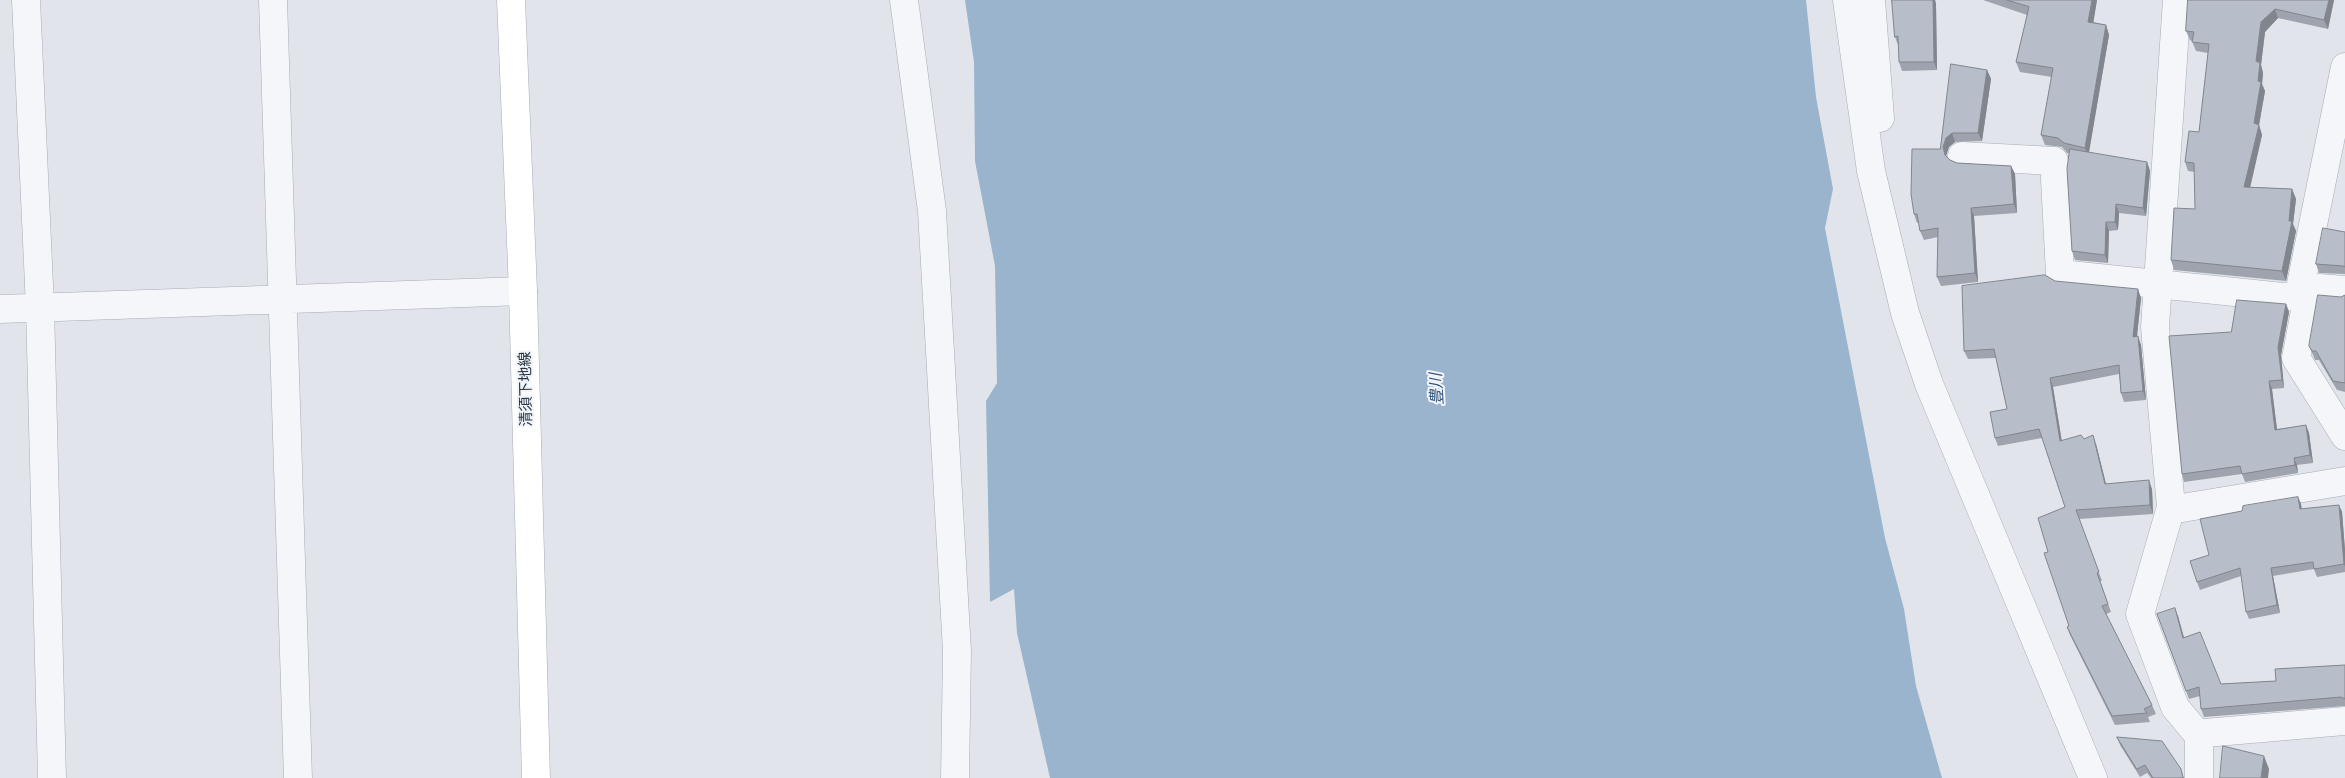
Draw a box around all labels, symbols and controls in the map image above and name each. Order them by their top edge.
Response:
street label: 清須下地線 [516,351,536,427]
water label: 豊川 [1427,373,1447,405]

